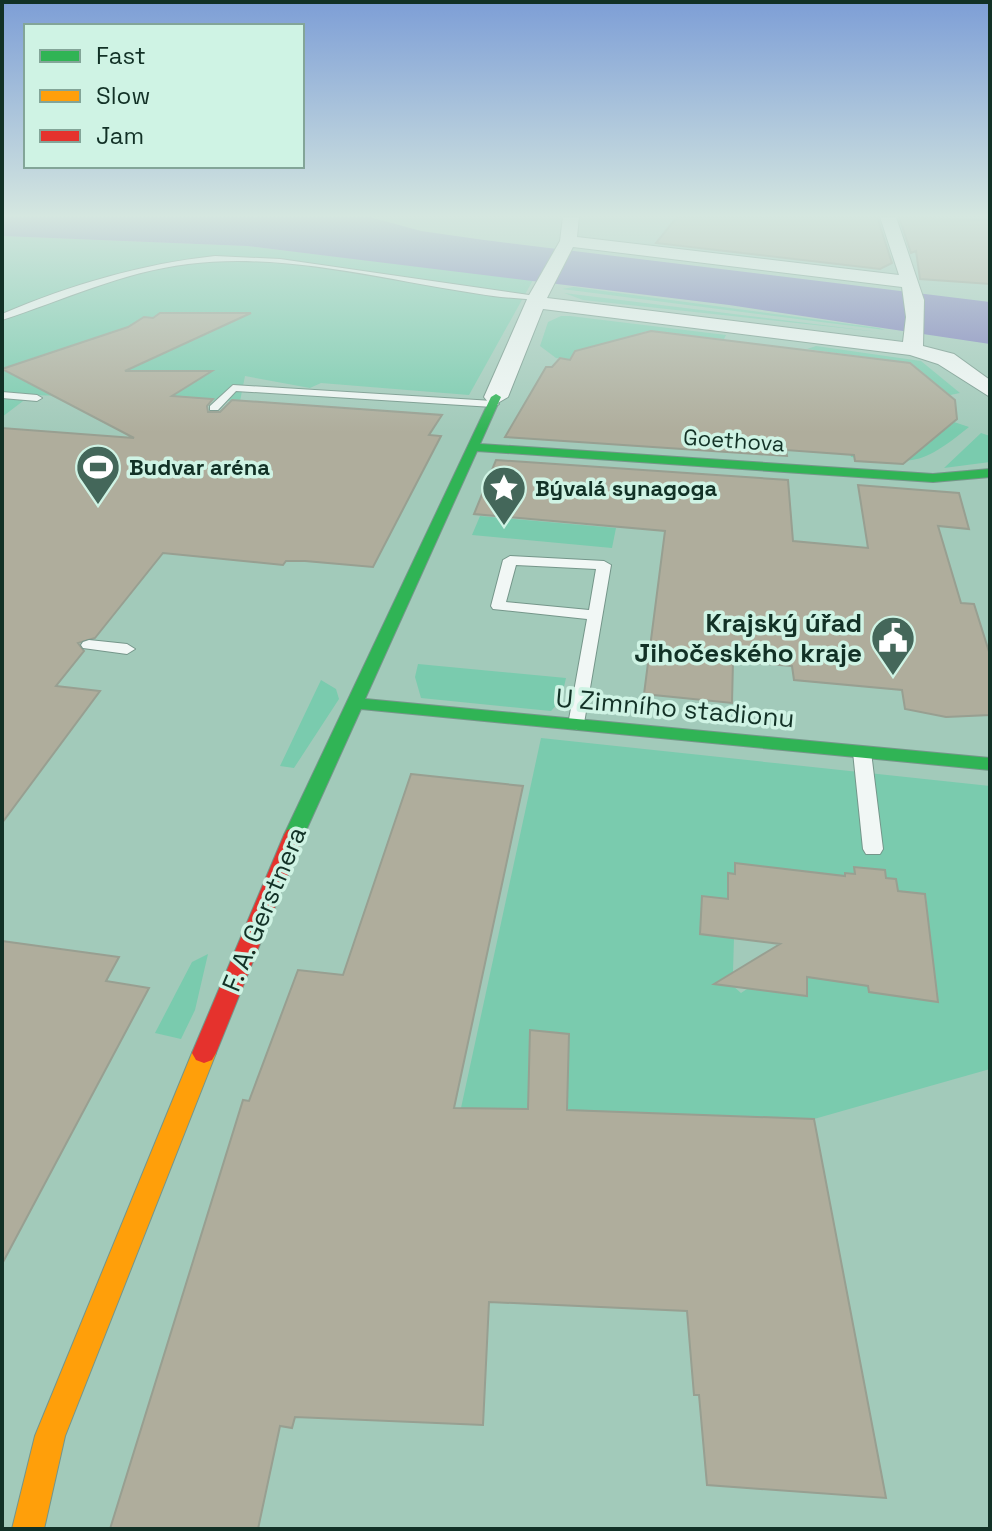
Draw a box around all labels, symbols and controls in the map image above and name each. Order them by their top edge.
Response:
legend [24,24,304,168]
text: Fast [96,40,146,71]
text: Slow [96,80,150,111]
text: Jam [96,120,144,151]
street label: Goethova [682,422,786,458]
sports icon: Budvar aréna [74,443,122,506]
place label: Budvar aréna [129,453,270,481]
place icon: Bývalá synagoga [480,464,528,527]
place label: Bývalá synagoga [535,474,717,502]
place label: Krajský úřad Jihočeského kraje [634,606,862,670]
public building icon: Krajský úřad Jihočeského kraje [869,614,917,677]
street label: U Zimního stadionu [554,681,796,735]
street label: F. A. Gerstnera [214,821,314,997]

